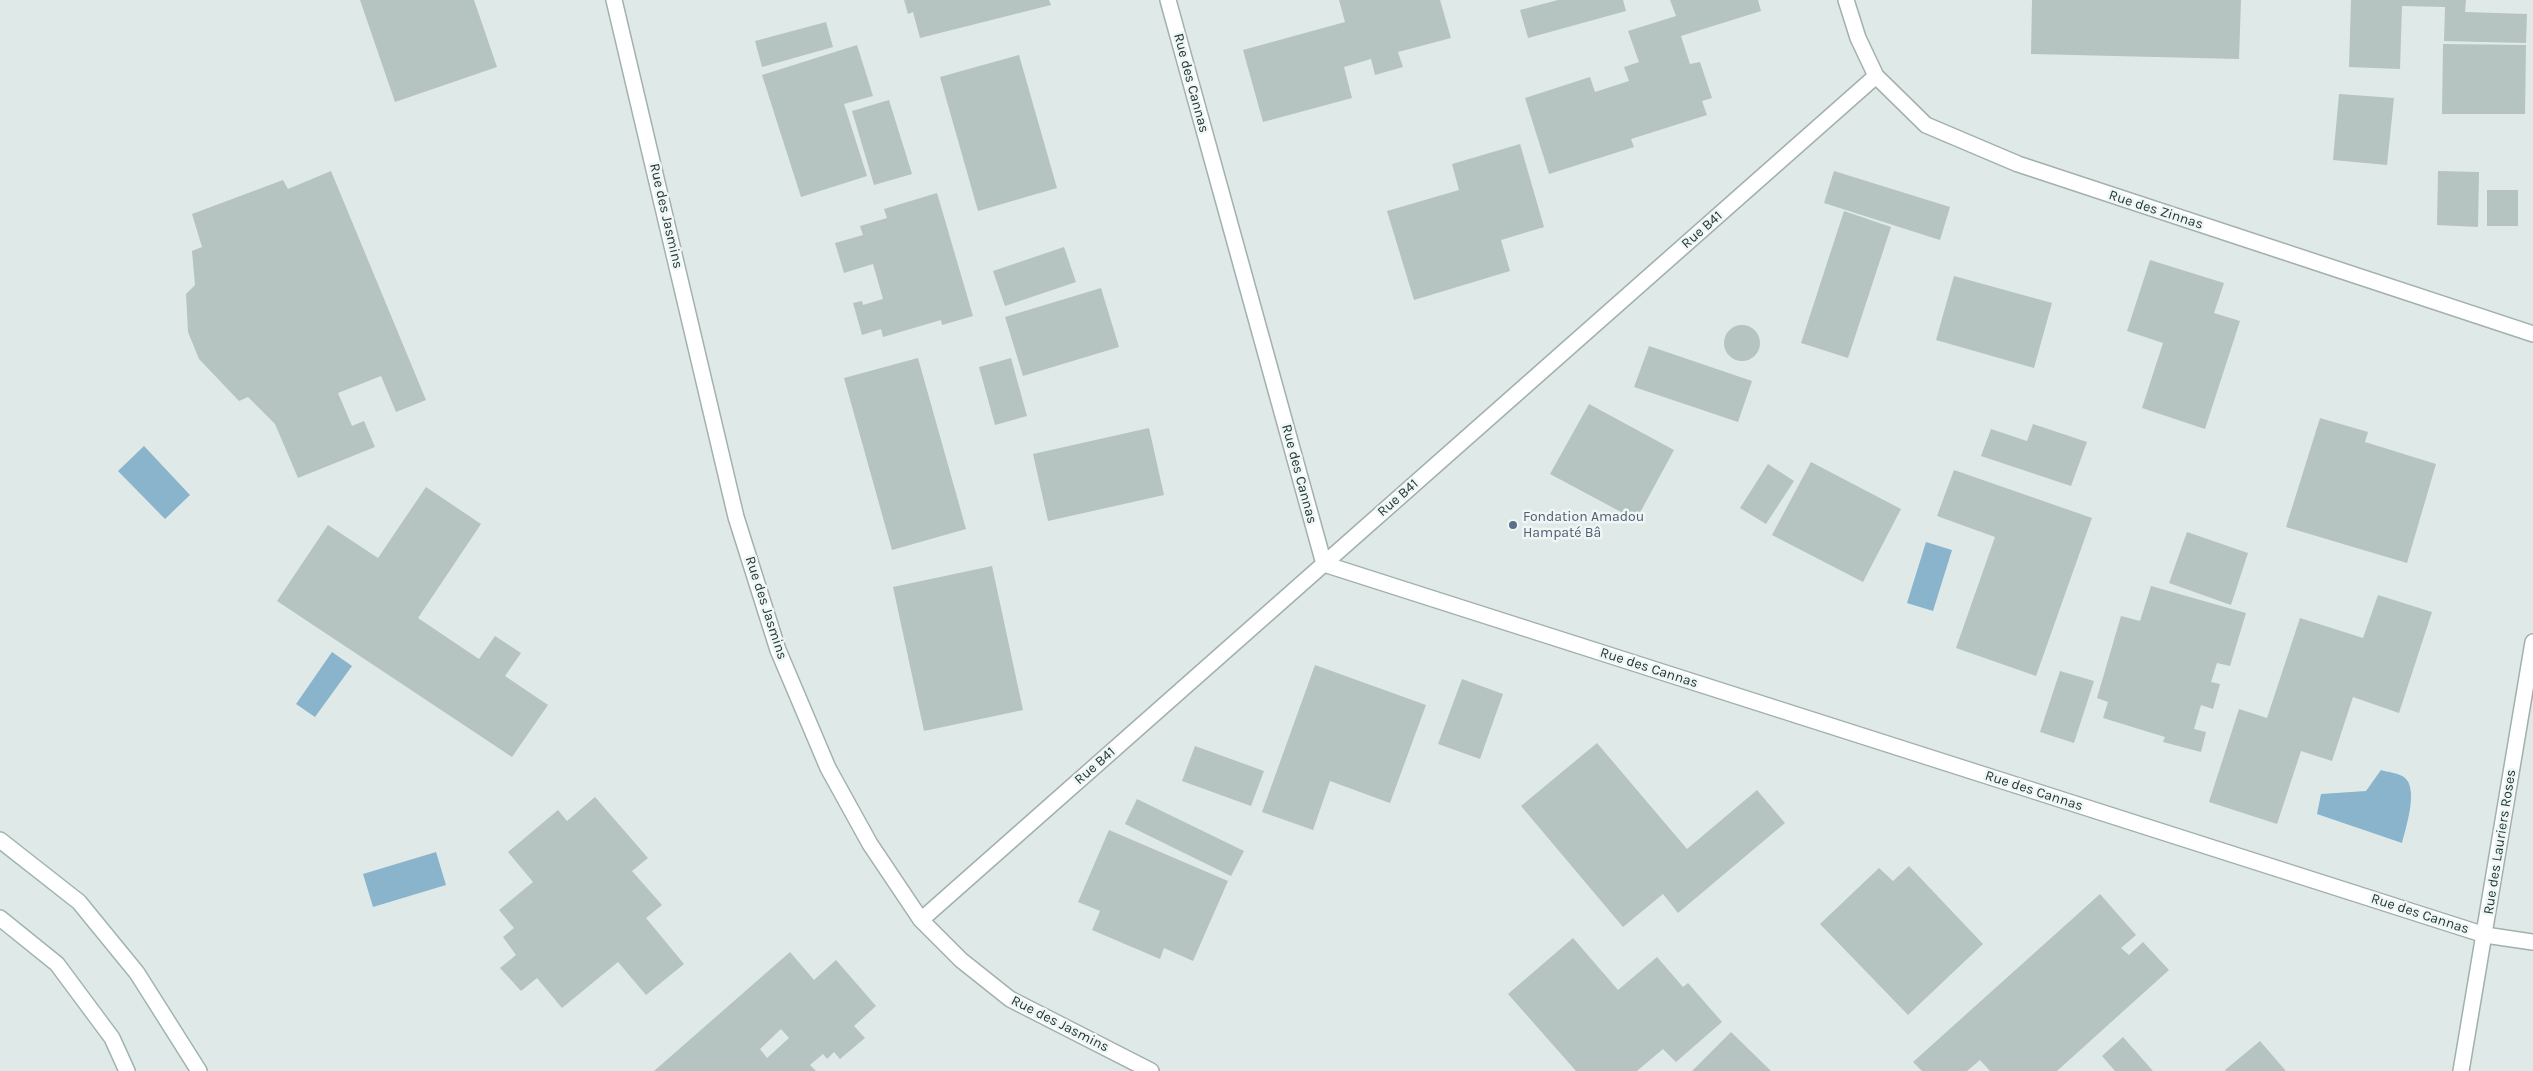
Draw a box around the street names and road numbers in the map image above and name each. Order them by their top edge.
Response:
street label: Rue des Cannas [1170,32,1212,134]
street label: Rue des Jasmins [646,162,686,270]
street label: Rue des Zinnas [2107,187,2205,233]
street label: Rue B41 [1678,208,1726,252]
street label: Rue des Cannas [1278,423,1320,525]
street label: Rue B41 [1374,476,1422,520]
street label: Rue des Jasmins [741,554,791,662]
street label: Rue des Cannas [1598,644,1700,692]
street label: Rue B41 [1071,744,1119,788]
street label: Rue des Cannas [1983,767,2085,815]
street label: Rue des Lauriers Roses [2480,768,2520,916]
street label: Rue des Cannas [2369,890,2471,938]
street label: Rue des Jasmins [1008,992,1112,1056]

